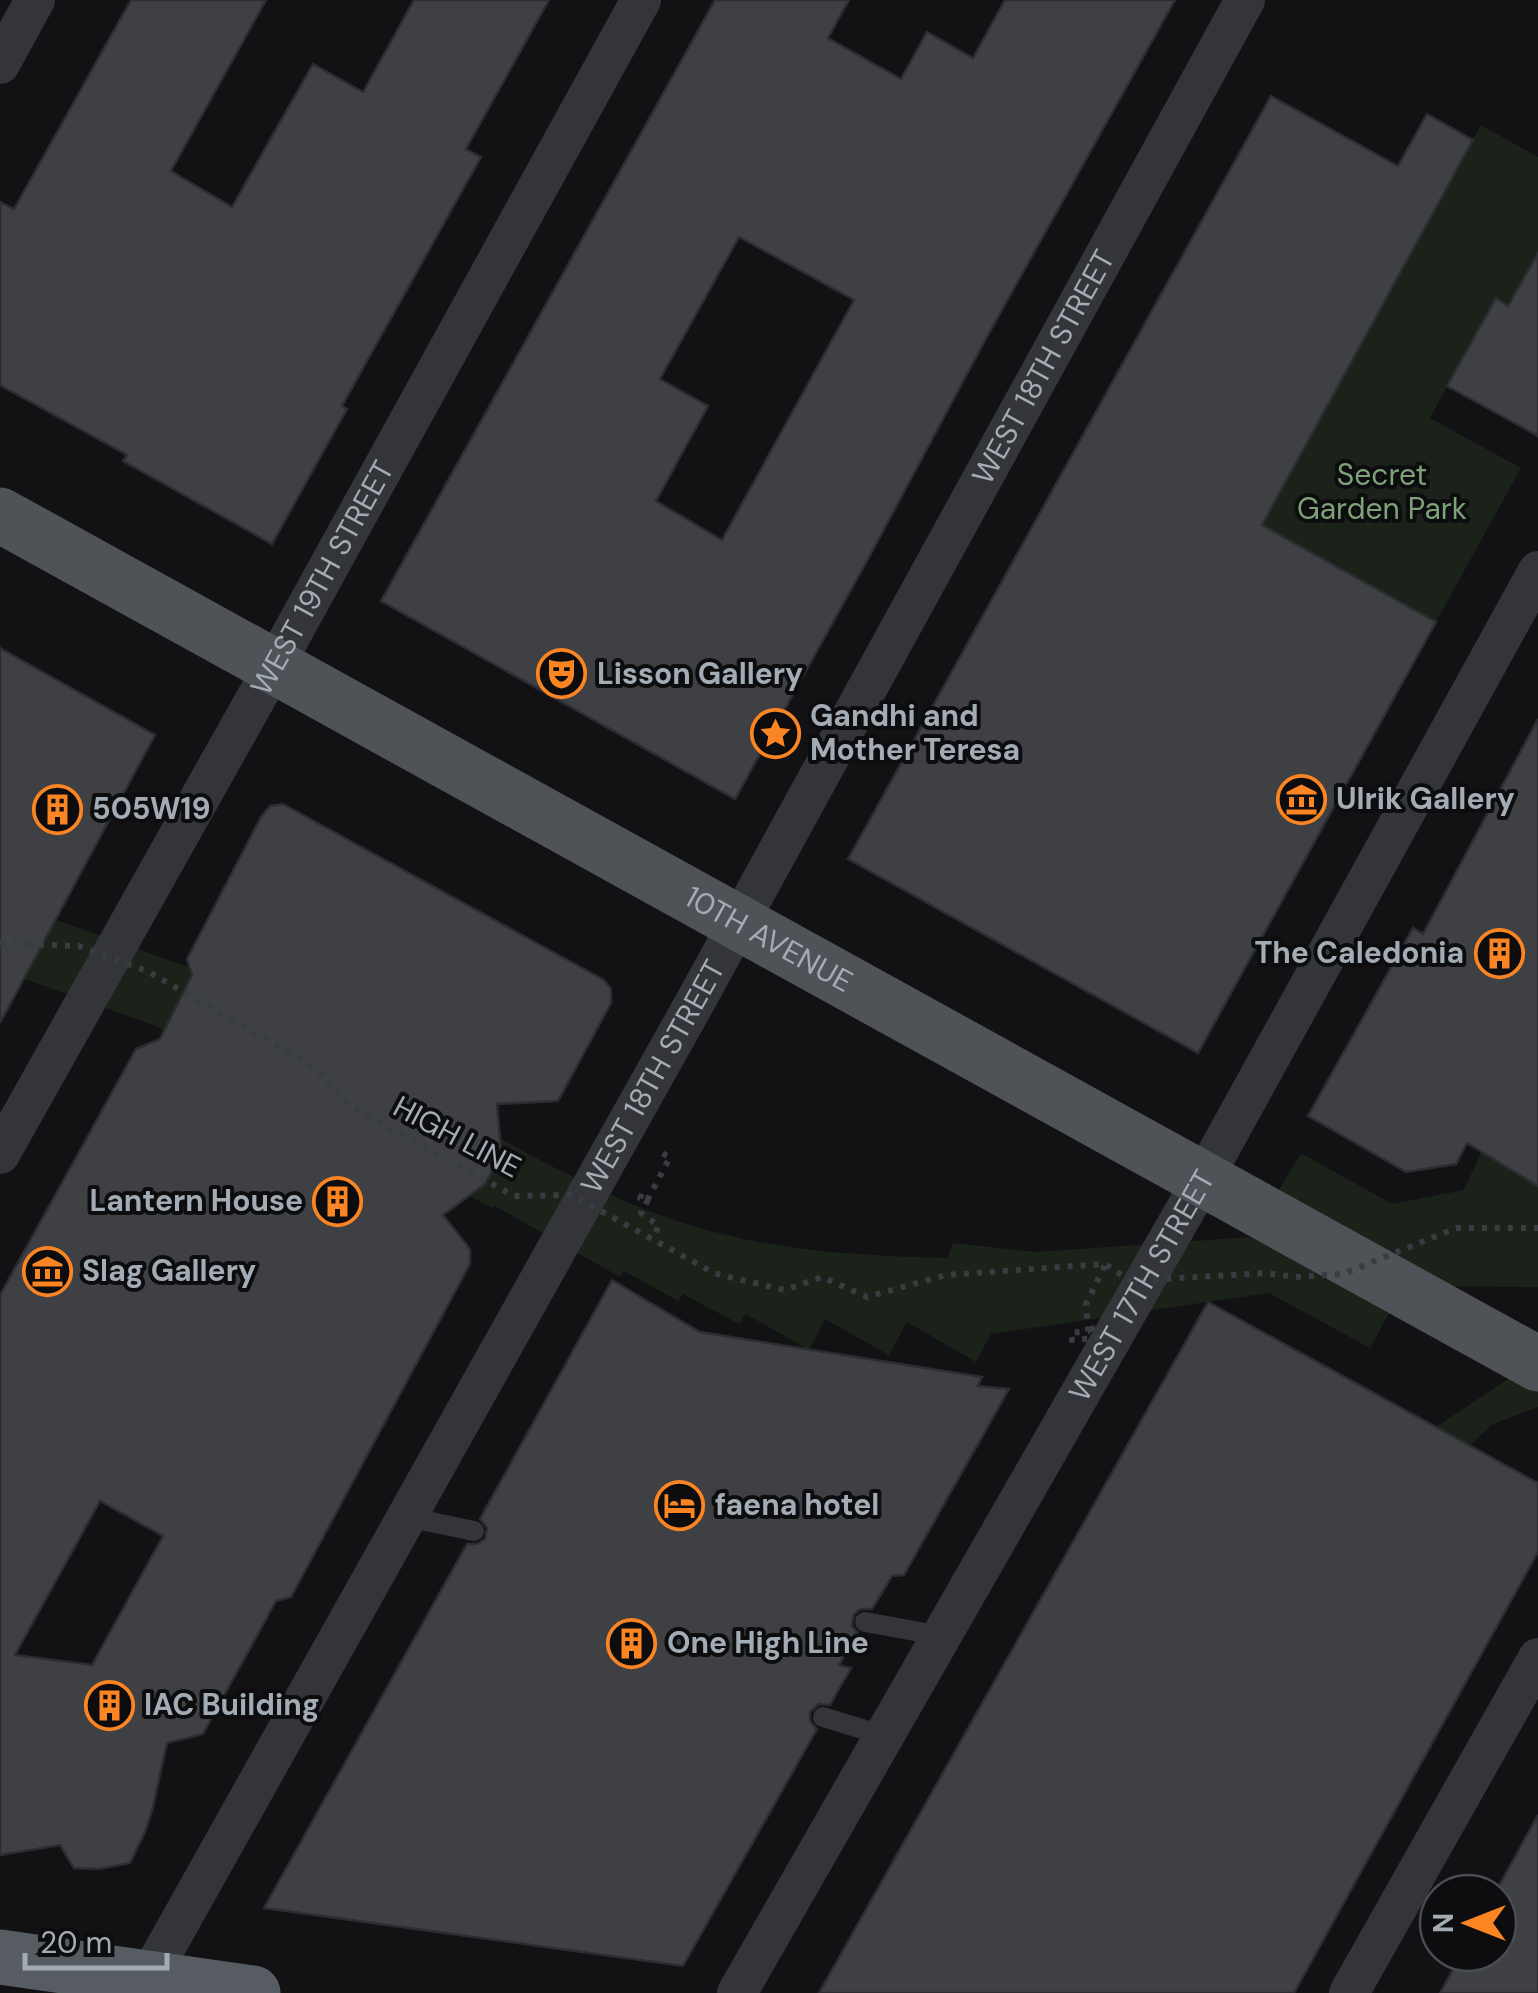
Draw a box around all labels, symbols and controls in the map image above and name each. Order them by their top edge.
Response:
street label: WEST 18TH STREET [963,243,1123,491]
street label: WEST 19TH STREET [241,454,402,702]
park label: Secret Garden Park [1297,455,1467,528]
theatre icon: Lisson Gallery [536,648,588,700]
place label: Lisson Gallery [597,654,803,693]
place label: Gandhi and Mother Teresa [810,696,1020,769]
place icon: Gandhi and Mother Teresa [749,707,801,759]
museum icon: Ulrik Gallery [1275,773,1327,825]
place label: Ulrik Gallery [1336,779,1515,818]
building icon: 505W19 [31,783,83,835]
place label: 505W19 [92,789,211,828]
street label: 10TH AVENUE [678,877,860,1001]
building icon: The Caledonia [1473,927,1525,979]
place label: The Caledonia [1254,933,1464,972]
street label: WEST 18TH STREET [572,953,733,1200]
street label: HIGH LINE [387,1087,528,1186]
street label: WEST 17TH STREET [1060,1163,1223,1408]
building icon: Lantern House [312,1175,364,1227]
place label: Lantern House [89,1181,303,1220]
museum icon: Slag Gallery [21,1245,73,1297]
place label: Slag Gallery [82,1251,256,1290]
hotel icon: faena hotel [654,1479,706,1531]
place label: faena hotel [715,1485,879,1524]
building icon: One High Line [606,1617,658,1669]
place label: One High Line [667,1623,869,1662]
building icon: IAC Building [83,1679,135,1731]
place label: IAC Building [144,1685,320,1724]
north arrow [1418,1873,1518,1973]
scale bar [25,1908,168,1970]
text: N [1425,1913,1462,1933]
text: 20 m [40,1923,112,1962]

